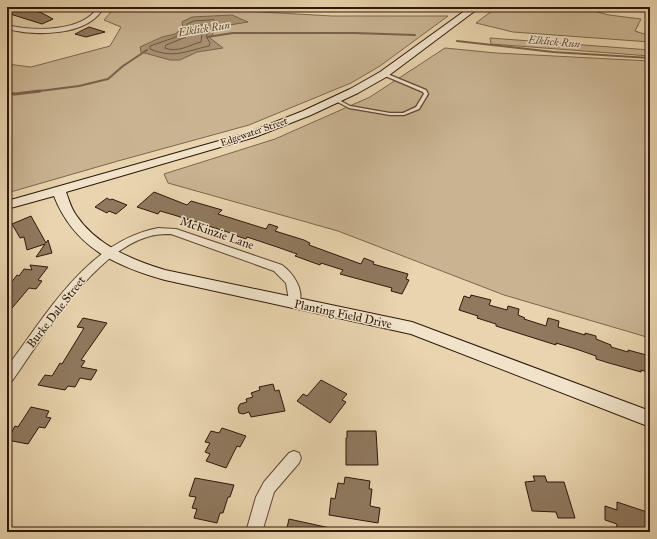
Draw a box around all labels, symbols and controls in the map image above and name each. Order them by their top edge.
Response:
water label: Elklick Run [176,18,231,40]
water label: Elklick Run [526,33,581,51]
street label: Edgewater Street [219,115,290,149]
street label: McKinzie Lane [178,214,256,252]
street label: Burke Dale Street [24,273,89,351]
street label: Planting Field Drive [293,297,393,332]

